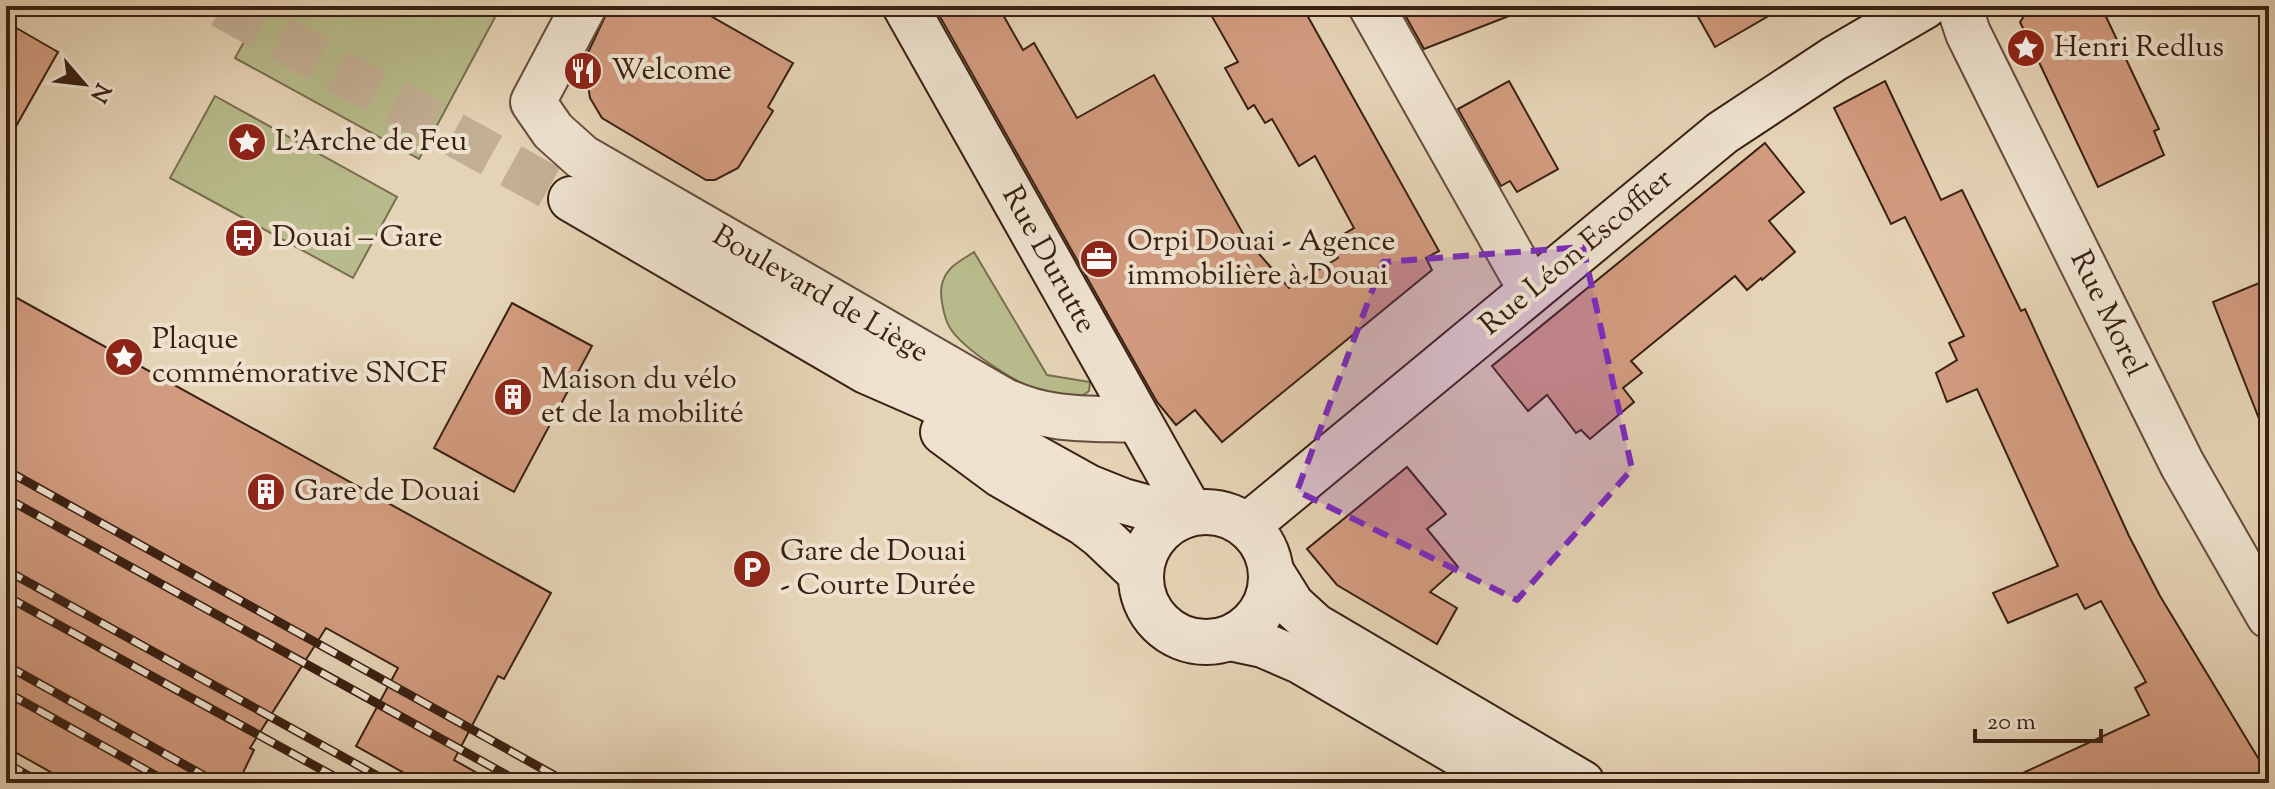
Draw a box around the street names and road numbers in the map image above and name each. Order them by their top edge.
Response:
street label: Rue Léon Escoffier [1471,159,1683,347]
street label: Rue Durutte [990,179,1106,341]
street label: Boulevard de Liège [704,215,936,375]
street label: Rue Morel [2058,244,2156,384]

